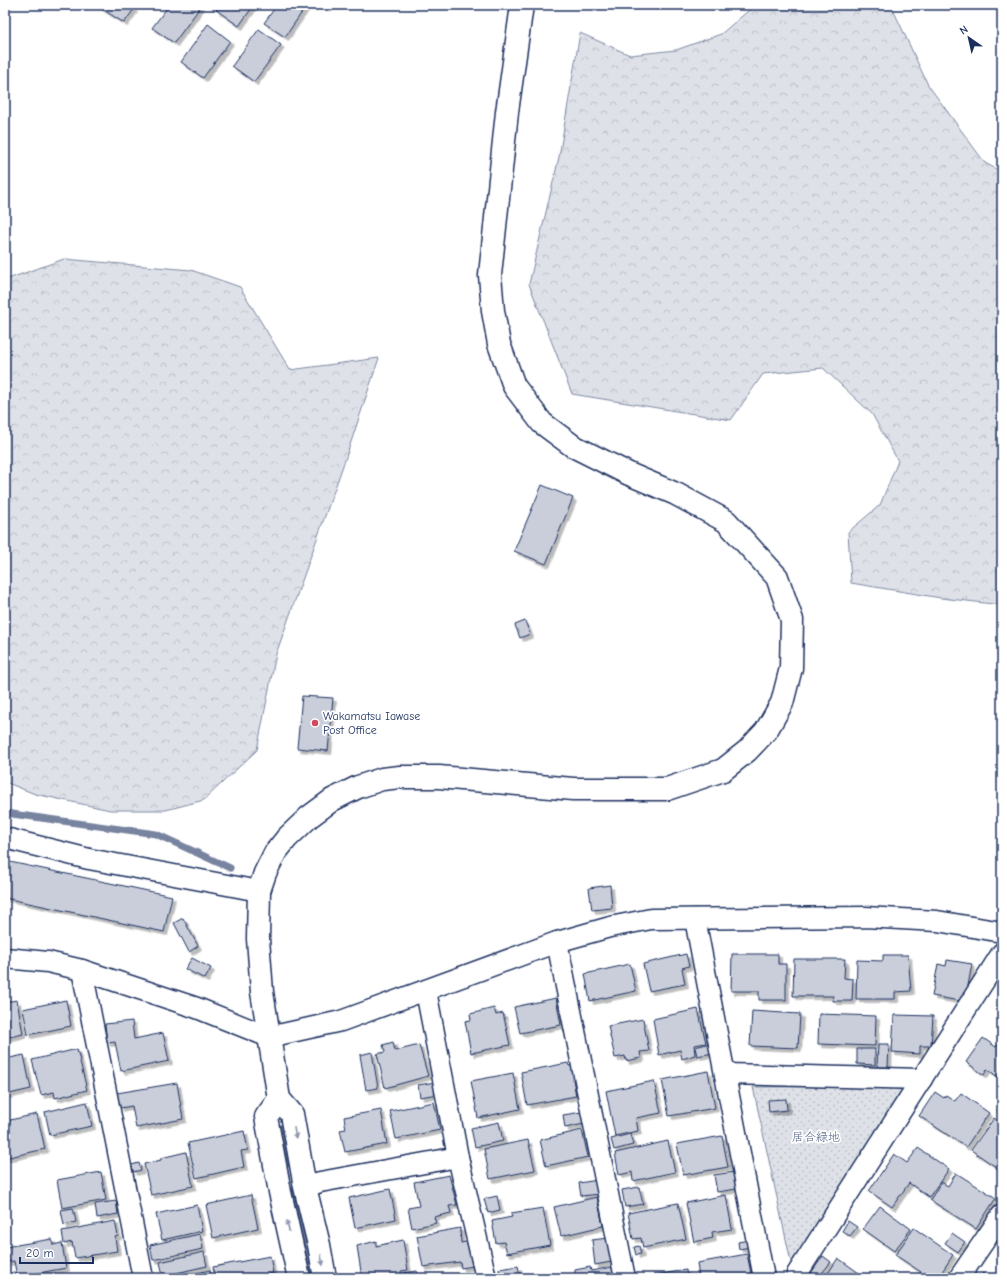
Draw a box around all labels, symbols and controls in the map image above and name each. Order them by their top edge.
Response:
north arrow [949,18,989,58]
text: N [957,23,970,38]
place label: Wakamatsu Iawase Post Office [323,709,420,737]
marker: Wakamatsu Iawase Post Office [310,718,320,728]
one-way arrow [292,1127,298,1139]
park label: 居合緑地 [792,1130,840,1144]
one-way arrow [285,1220,291,1232]
scale bar [20,1239,93,1265]
text: 20 m [26,1246,54,1260]
one-way arrow [319,1254,325,1266]

